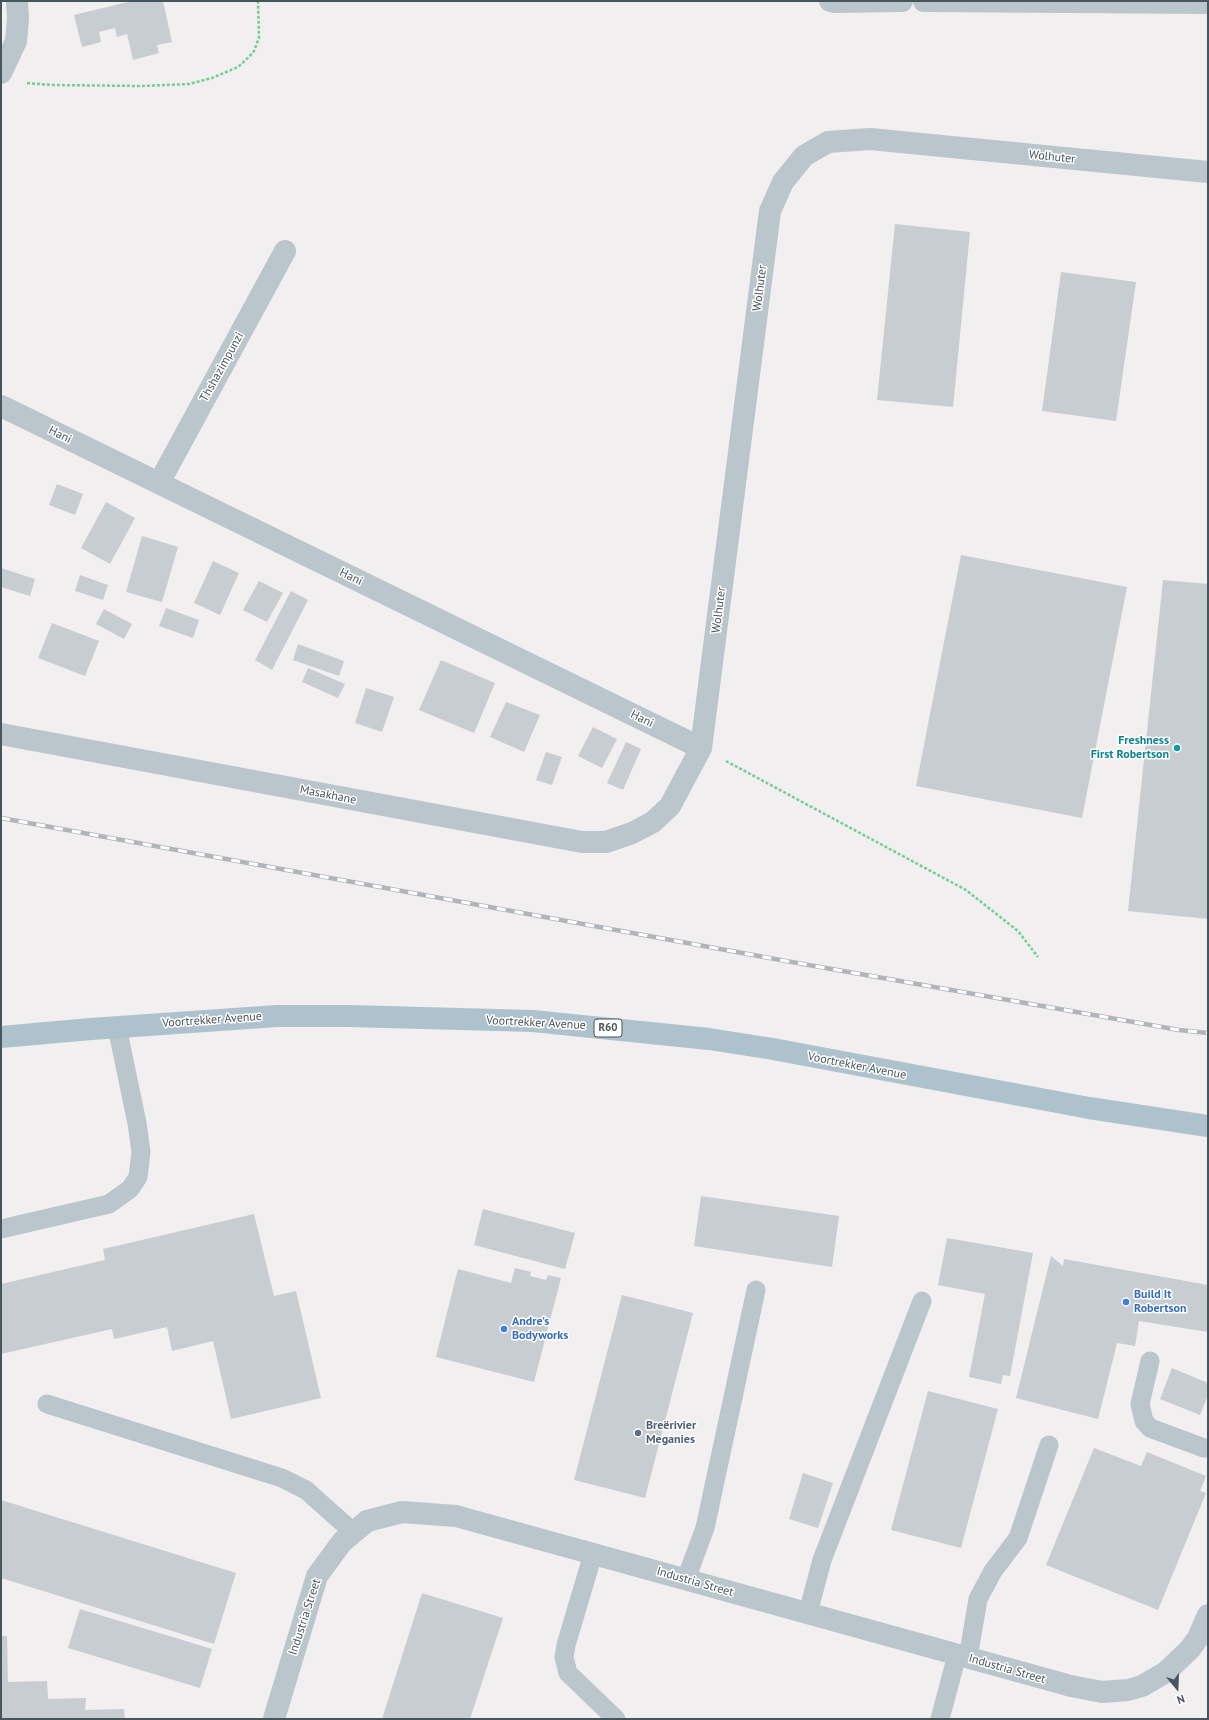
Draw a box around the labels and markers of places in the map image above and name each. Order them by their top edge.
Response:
place label: Freshness First Robertson [1091,734,1169,762]
marker: Freshness First Robertson [1172,743,1182,753]
place label: Build It Robertson [1134,1288,1186,1316]
marker: Build It Robertson [1121,1297,1131,1307]
place label: Andre's Bodyworks [512,1315,568,1343]
marker: Andre's Bodyworks [499,1324,509,1334]
place label: Breërivier Meganies [646,1419,696,1447]
marker: Breërivier Meganies [633,1428,643,1438]

